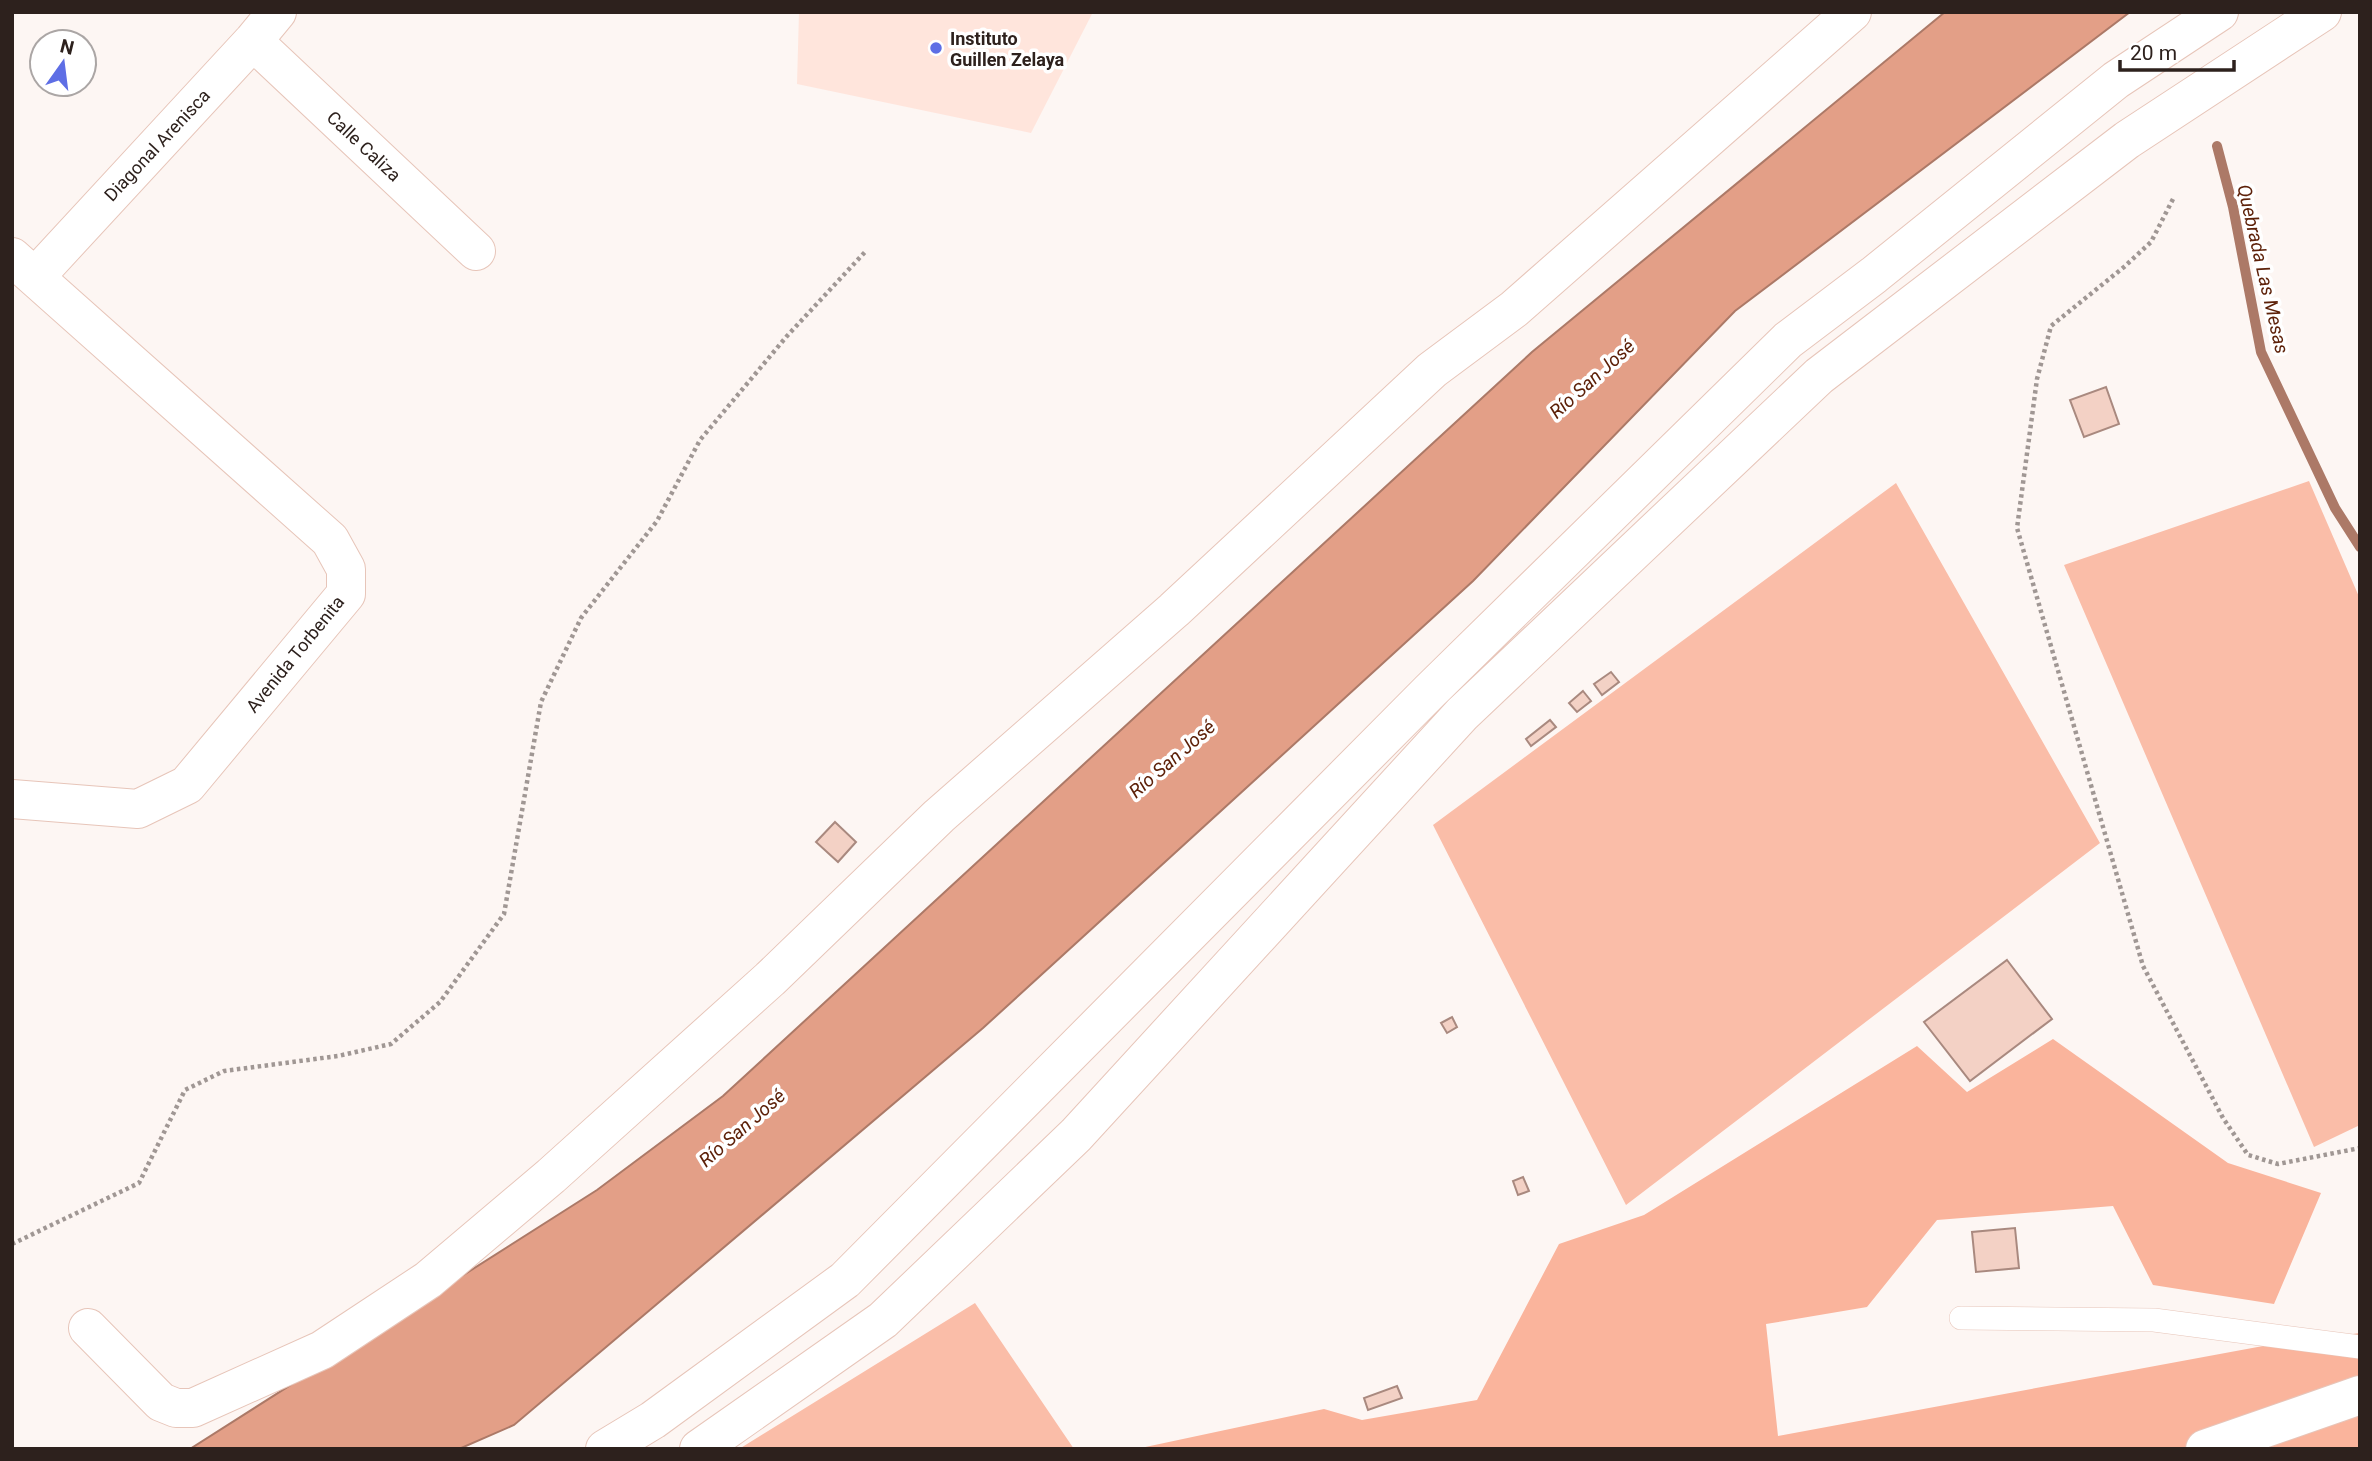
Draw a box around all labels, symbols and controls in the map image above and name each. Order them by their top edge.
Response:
north arrow [28,28,98,98]
place label: Instituto Guillen Zelaya [950,28,1065,70]
scale bar [2120,28,2234,72]
text: N [58,34,76,60]
marker: Instituto Guillen Zelaya [928,40,944,56]
text: 20 m [2130,41,2177,65]
street label: Diagonal Arenisca [100,85,214,205]
street label: Calle Caliza [323,107,405,185]
water label: Quebrada Las Mesas [2232,182,2294,356]
water label: Río San José [1545,335,1640,423]
street label: Avenida Torbenita [242,592,348,716]
water label: Río San José [1124,715,1220,803]
water label: Río San José [694,1084,790,1172]

